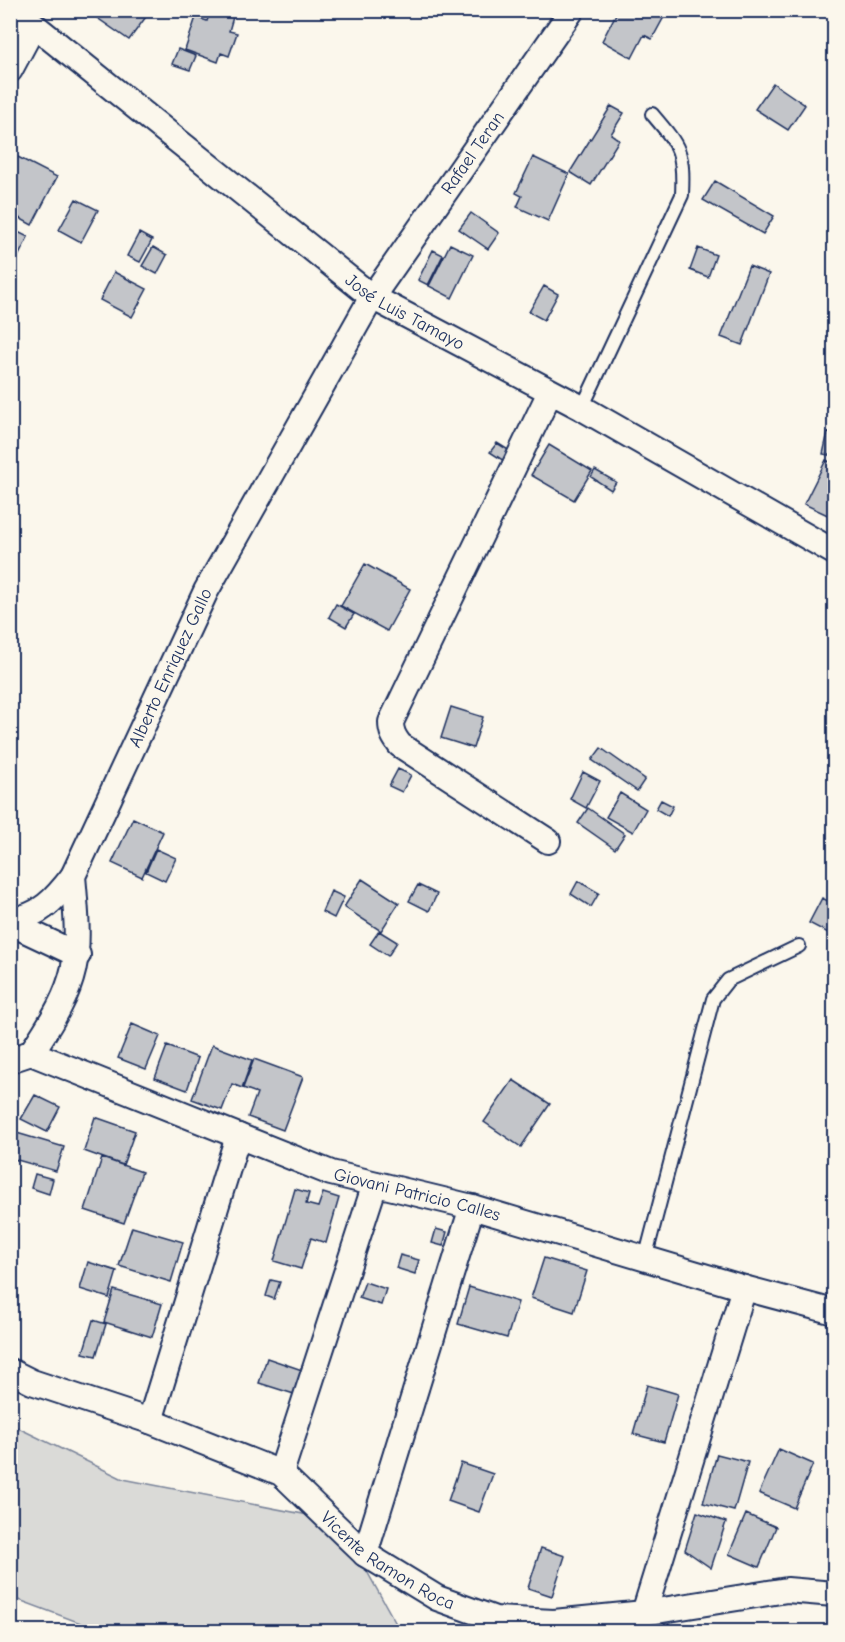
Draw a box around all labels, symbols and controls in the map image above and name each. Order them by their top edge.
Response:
street label: Rafael Teran [437,108,509,198]
street label: José Luis Tamayo [341,270,468,355]
street label: Alberto Enriquez Gallo [125,585,217,751]
street label: Giovani Patricio Calles [332,1164,503,1226]
street label: Vicente Ramon Roca [316,1507,457,1614]

